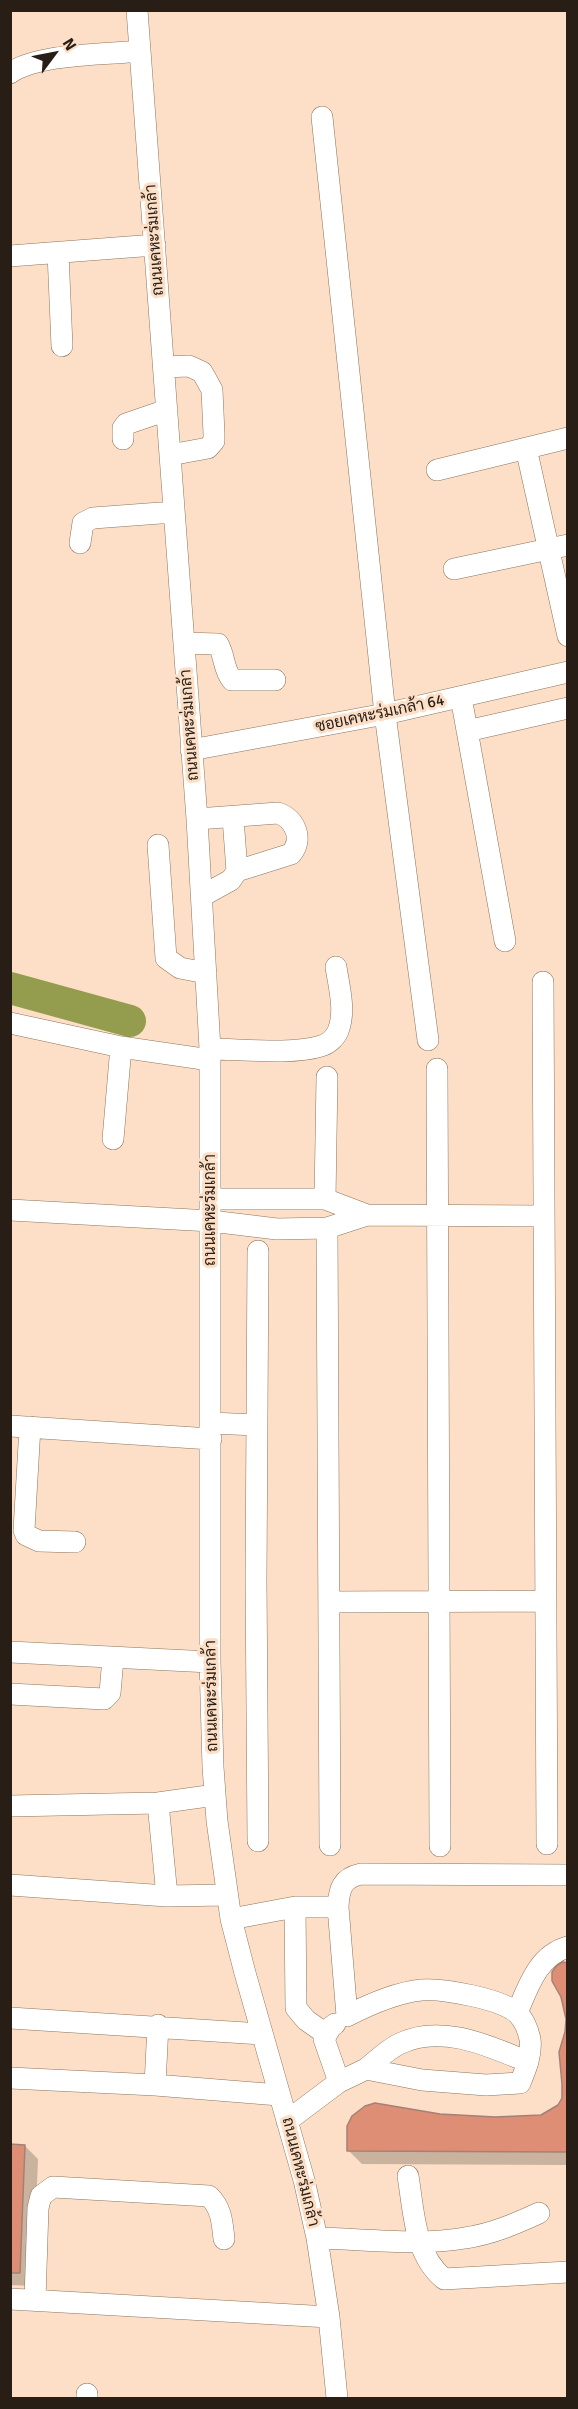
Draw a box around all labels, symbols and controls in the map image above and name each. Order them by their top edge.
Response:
north arrow [24,24,84,84]
text: N [58,34,81,54]
street label: ถนนเคหะร่มเกล้า [142,184,168,296]
street label: ถนนเคหะร่มเกล้า [177,669,203,781]
street label: ซอยเคหะร่มเกล้า 64 [314,691,446,737]
street label: ถนนเคหะร่มเกล้า [201,1154,221,1266]
street label: ถนนเคหะร่มเกล้า [201,1640,223,1752]
street label: ถนนเคหะร่มเกล้า [277,2115,323,2229]

